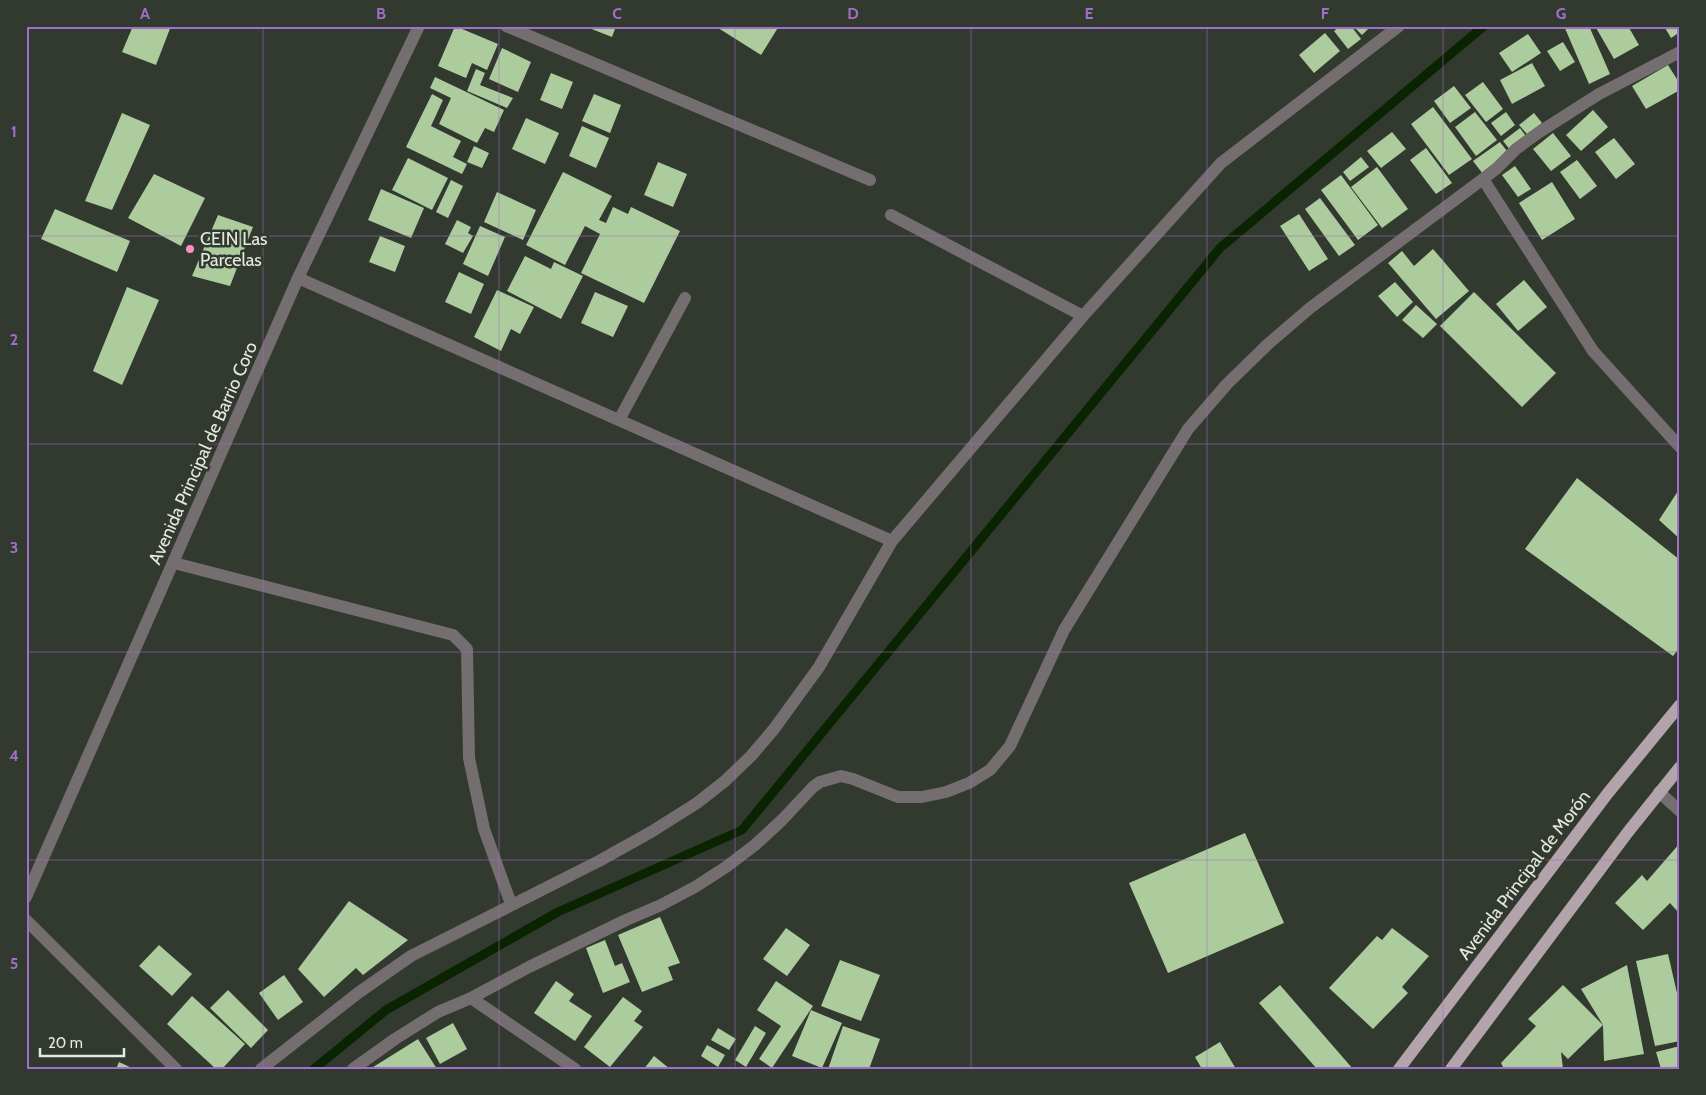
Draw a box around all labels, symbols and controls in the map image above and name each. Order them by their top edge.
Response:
text: A [140,4,150,23]
text: B [376,4,386,23]
text: C [612,4,622,23]
text: D [847,4,859,23]
text: E [1084,4,1094,23]
text: F [1321,4,1330,23]
text: G [1556,4,1566,23]
text: 1 [11,122,17,141]
place label: CEIN Las Parcelas [200,228,267,271]
marker: CEIN Las Parcelas [184,243,196,255]
text: 2 [10,330,18,349]
street label: Avenida Principal de Barrio Coro [144,338,262,568]
text: 3 [10,538,18,557]
text: 4 [9,746,19,765]
street label: Avenida Principal de Morón [1453,786,1595,964]
text: 5 [10,954,18,973]
scale bar [40,1025,124,1057]
text: 20 m [48,1034,83,1052]

